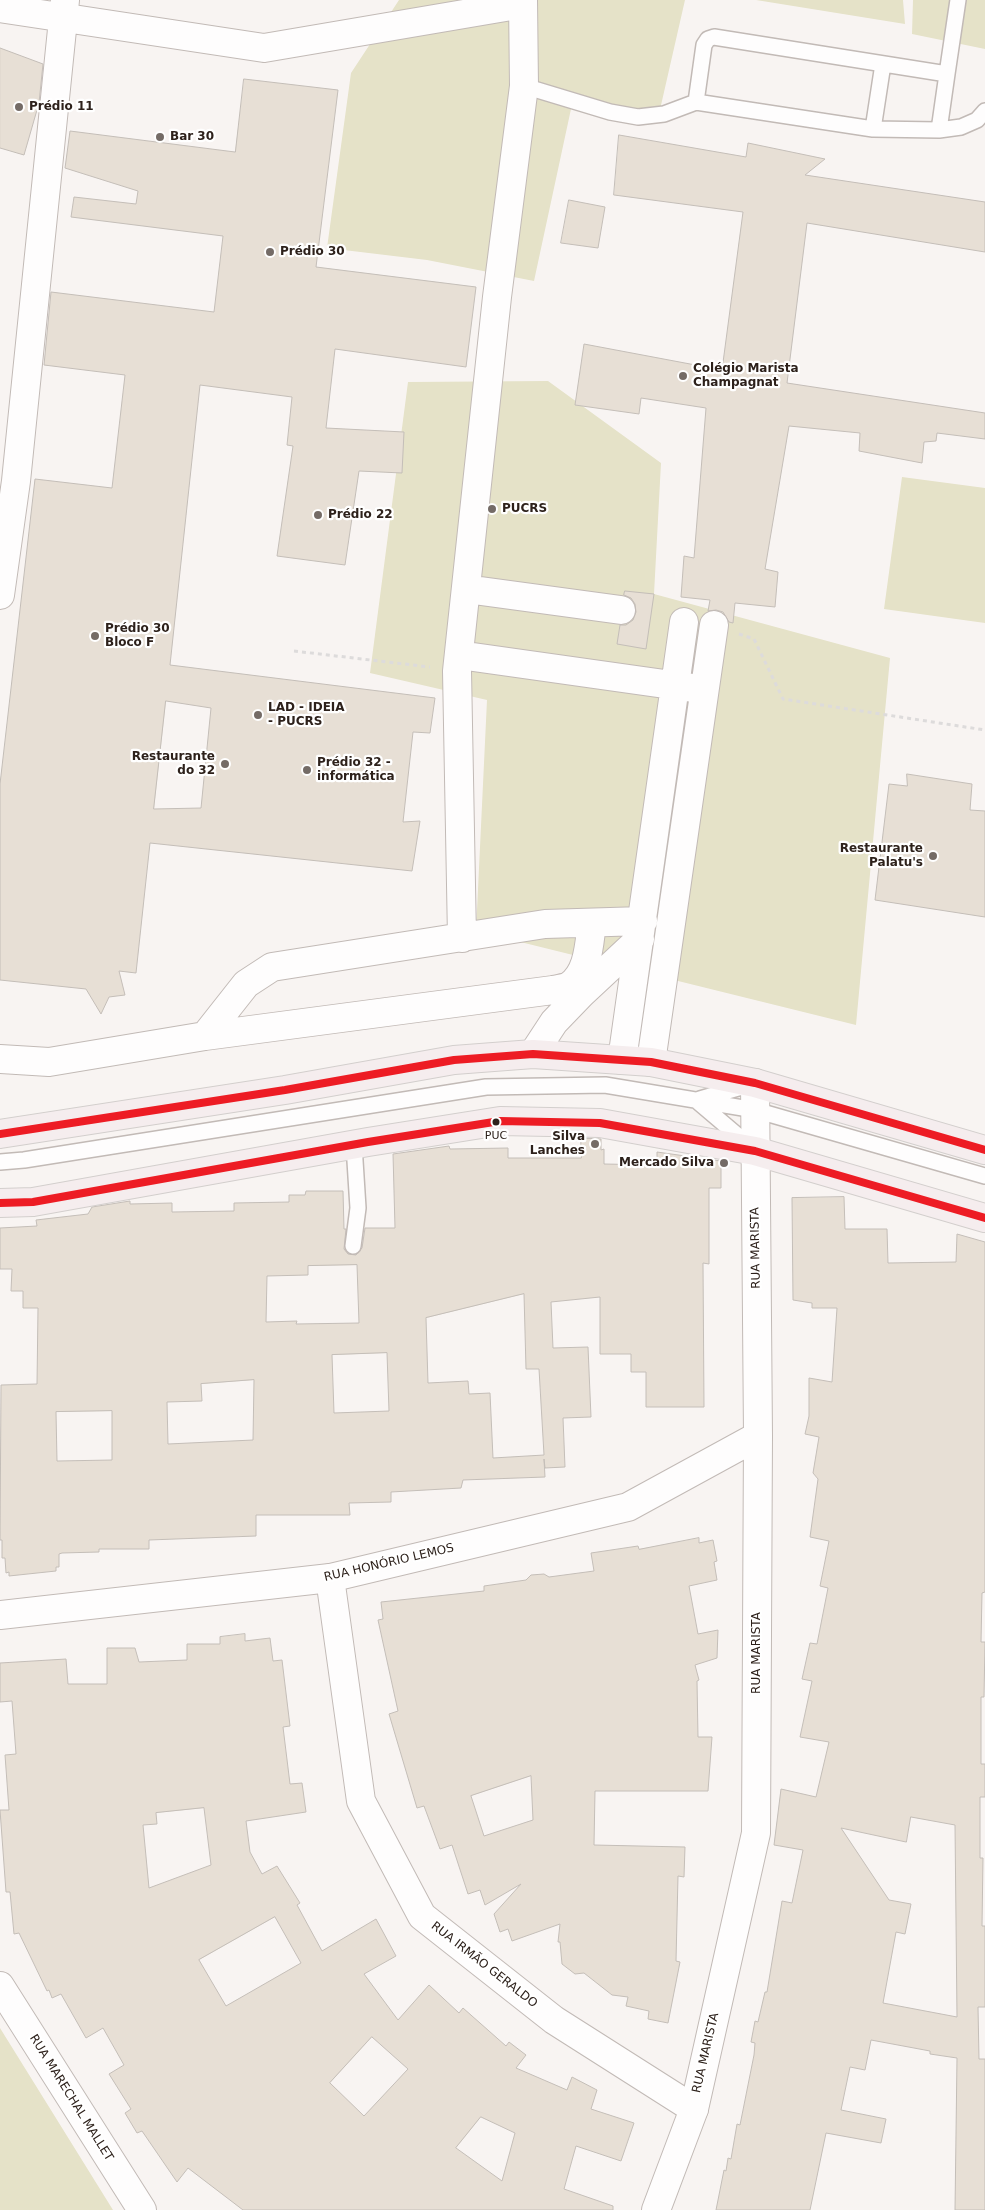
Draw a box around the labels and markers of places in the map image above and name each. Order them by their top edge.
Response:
place label: Prédio 11 [29,100,94,114]
marker: Prédio 11 [13,101,25,113]
place label: Bar 30 [170,130,214,144]
marker: Bar 30 [154,131,166,143]
place label: Prédio 30 [280,245,345,259]
marker: Prédio 30 [264,246,276,258]
place label: Colégio Marista Champagnat [693,362,798,390]
marker: Colégio Marista Champagnat [677,370,689,382]
place label: PUCRS [502,502,547,516]
marker: PUCRS [486,503,498,515]
place label: Prédio 22 [328,508,393,522]
marker: Prédio 22 [312,509,324,521]
place label: Prédio 30 Bloco F [105,622,170,650]
marker: Prédio 30 Bloco F [89,630,101,642]
place label: LAD - IDEIA - PUCRS [268,701,345,729]
marker: LAD - IDEIA - PUCRS [252,709,264,721]
place label: Restaurante do 32 [132,750,215,778]
place label: Prédio 32 - informática [317,756,395,784]
marker: Restaurante do 32 [219,758,231,770]
marker: Prédio 32 - informática [301,764,313,776]
place label: Restaurante Palatu's [840,842,923,870]
marker: Restaurante Palatu's [927,850,939,862]
marker: PUC [491,1117,501,1127]
place label: PUC [485,1129,507,1143]
place label: Silva Lanches [530,1130,585,1158]
marker: Silva Lanches [589,1138,601,1150]
place label: Mercado Silva [619,1156,714,1170]
marker: Mercado Silva [718,1157,730,1169]

